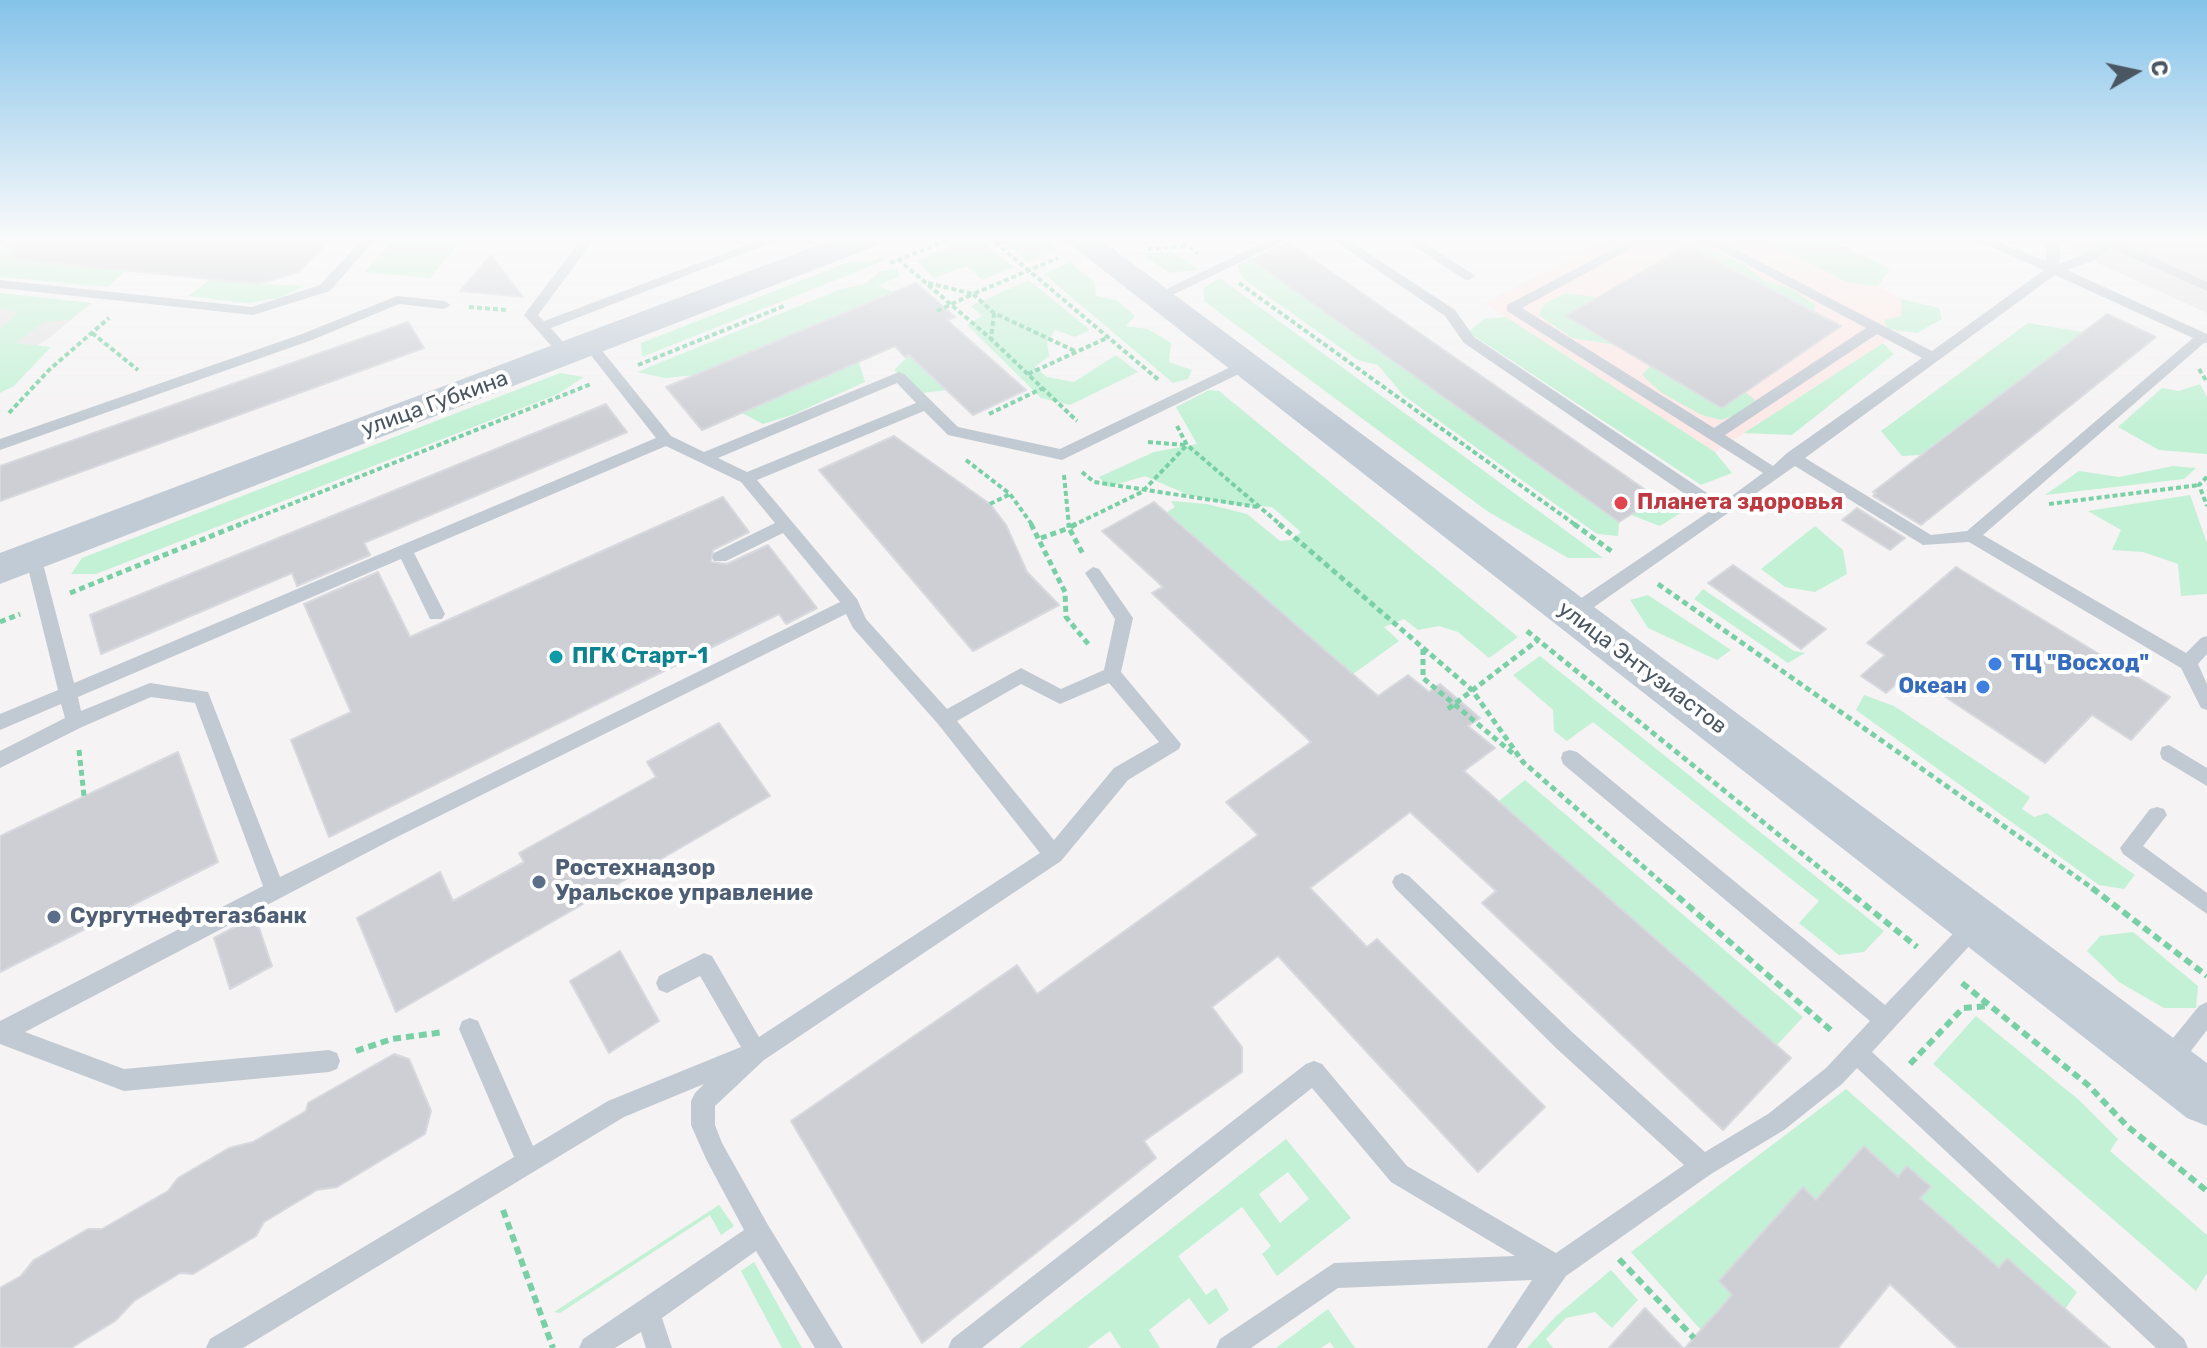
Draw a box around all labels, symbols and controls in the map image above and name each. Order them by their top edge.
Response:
north arrow [2095,32,2175,112]
text: С [2145,58,2174,78]
street label: улица Губкина [358,365,512,443]
place label: Планета здоровья [1637,490,1843,516]
marker: Планета здоровья [1612,494,1630,512]
street label: улица Энтузиастов [1552,596,1732,740]
place label: ПГК Старт-1 [572,644,708,670]
marker: ПГК Старт-1 [547,648,565,666]
place label: ТЦ "Восход" [2011,651,2149,677]
marker: ТЦ "Восход" [1986,655,2004,673]
place label: Океан [1898,674,1967,700]
marker: Океан [1974,678,1992,696]
place label: Ростехнадзор Уральское управление [555,856,813,908]
marker: Ростехнадзор Уральское управление [530,873,548,891]
place label: Сургутнефтегазбанк [70,904,307,930]
marker: Сургутнефтегазбанк [45,908,63,926]

